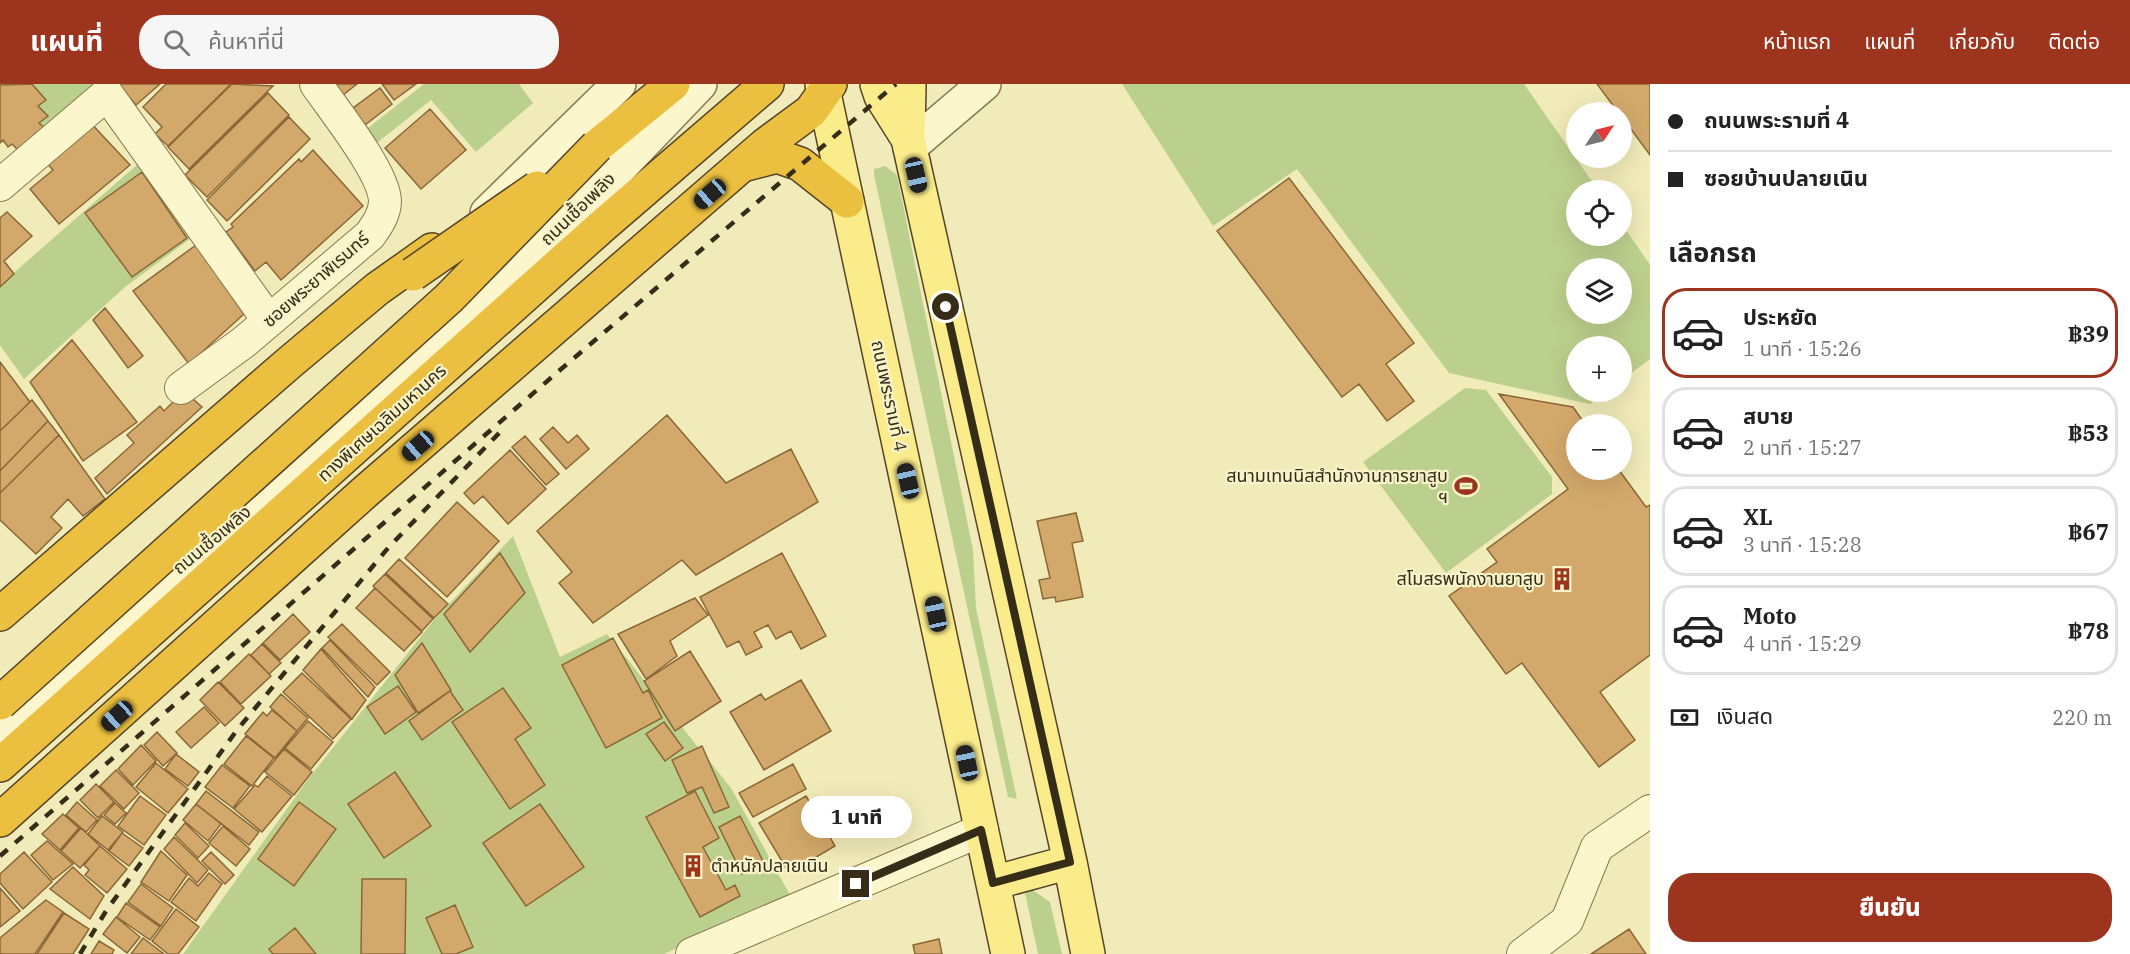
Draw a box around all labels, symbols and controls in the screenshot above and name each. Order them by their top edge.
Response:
search box [139,15,559,69]
text: แผนที่ [30,22,103,59]
icon: search [160,26,193,59]
text: ค้นหาที่นี่ [208,26,284,55]
text: หน้าแรก [1763,27,1831,55]
text: แผนที่ [1864,27,1915,55]
text: เกี่ยวกับ [1948,27,2015,55]
text: ติดต่อ [2048,27,2100,55]
north arrow [1566,102,1632,168]
map controls [1566,102,1632,480]
text: ถนนพระรามที่ 4 [1704,105,1849,134]
car [903,155,929,195]
text: ซอยบ้านปลายเนิน [1704,163,1868,192]
street label: ถนนเชื้อเพลิง [535,166,620,250]
car [691,175,729,213]
button: locate [1566,180,1632,246]
street label: ซอยพระยาพิเรนทร์ [258,227,374,332]
text: เลือกรถ [1668,234,1757,269]
button: layers [1566,258,1632,324]
route start [932,293,959,320]
text: ประหยัด [1743,302,1818,331]
icon: car [1671,306,1725,360]
text: ฿39 [2068,319,2109,348]
text: 1 นาที · 15:26 [1743,335,1862,362]
button: + [1566,336,1632,402]
street label: ถนนพระรามที่ 4 [866,338,914,454]
street label: ทางพิเศษเฉลิมมหานคร [312,359,451,487]
text: สบาย [1743,401,1793,430]
icon: car [1671,405,1725,459]
button: − [1566,414,1632,480]
text: ฿53 [2068,418,2109,447]
car [399,427,437,465]
text: 2 นาที · 15:27 [1743,434,1862,461]
car [895,461,921,501]
place label: สนามเทนนิสสำนักงานการยาสูบ ฯ [1226,464,1448,508]
sports icon: สนามเทนนิสสำนักงานการยาสูบ ฯ [1453,473,1479,499]
street label: ถนนเชื้อเพลิง [167,499,256,579]
text: XL [1743,502,1773,531]
icon: car [1671,504,1725,558]
text: ฿67 [2068,517,2109,546]
text: 3 นาที · 15:28 [1743,531,1862,558]
building icon: สโมสรพนักงานยาสูบ [1549,566,1575,592]
place label: สโมสรพนักงานยาสูบ [1397,567,1544,591]
car [923,595,949,633]
text: Moto [1743,601,1797,630]
icon: car [1671,603,1725,657]
text: ฿78 [2068,616,2109,645]
text: 4 นาที · 15:29 [1743,630,1862,657]
car [98,697,136,735]
icon: cash [1668,701,1701,734]
text: เงินสด [1716,701,1773,730]
text: 220 m [2052,704,2112,731]
car [954,744,980,782]
callout: 1 นาที [800,797,912,839]
text: 1 นาที [831,803,882,830]
building icon: ตำหนักปลายเนิน [680,853,706,879]
place label: ตำหนักปลายเนิน [711,854,829,877]
route end [842,870,869,897]
button: ยืนยัน [1668,873,2112,942]

